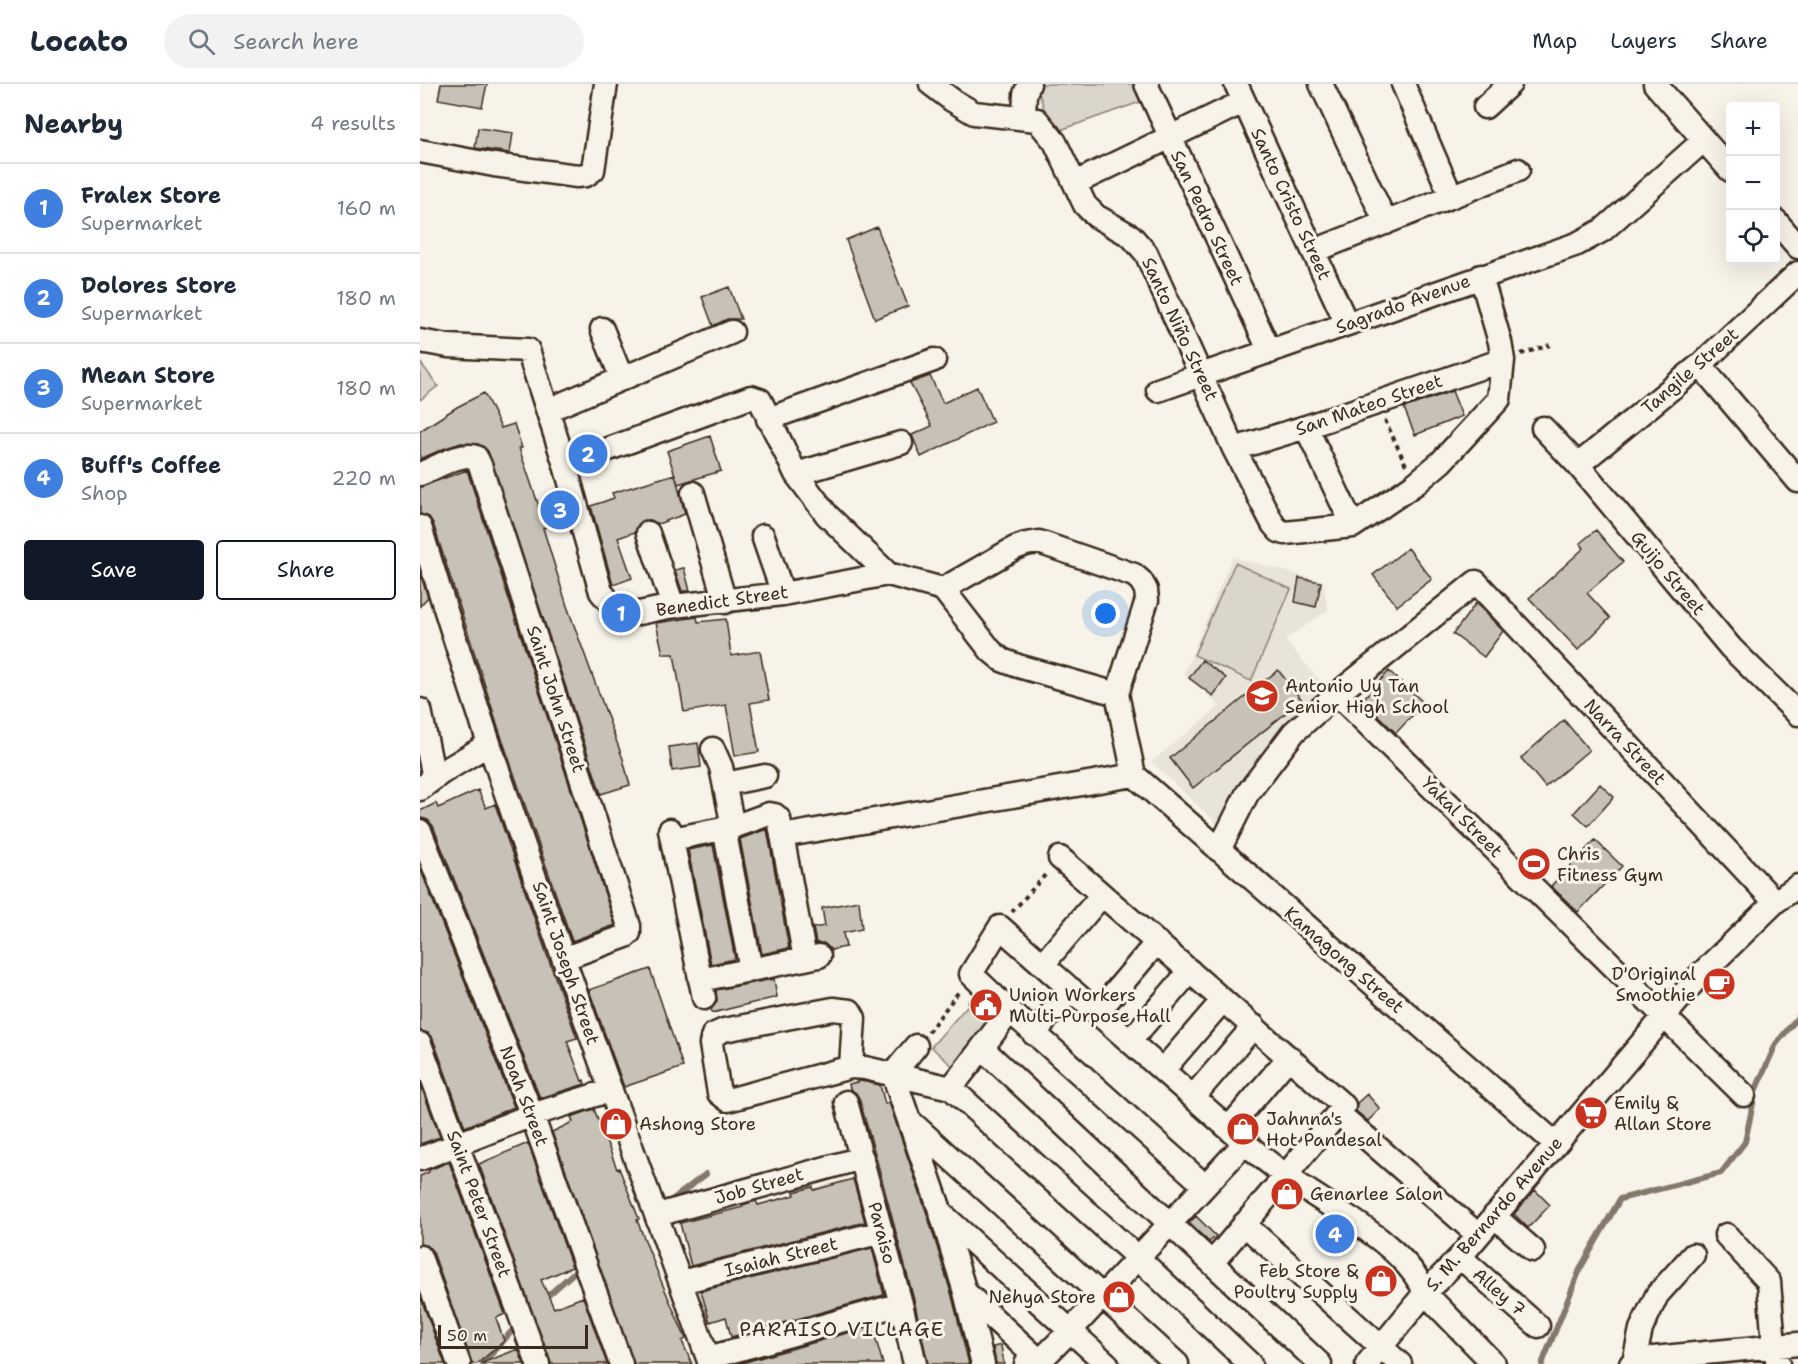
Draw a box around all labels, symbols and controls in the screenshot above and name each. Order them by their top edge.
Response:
search box [164,14,584,68]
text: Locato [30,22,128,60]
icon: search [185,25,218,58]
text: Search here [233,27,359,56]
text: Map [1532,27,1577,55]
text: Layers [1610,27,1677,55]
text: Share [1710,27,1768,55]
map controls [1726,102,1780,264]
button: + [1726,102,1780,156]
text: Nearby [24,106,123,141]
text: 4 results [310,110,396,136]
street label: Santo Cristo Street [1245,124,1337,284]
street label: San Pedro Street [1165,147,1249,290]
button: − [1726,156,1780,210]
text: Fralex Store [81,181,221,210]
text: 1 [39,195,48,221]
text: 160 m [337,195,396,221]
text: Supermarket [81,210,203,236]
button: locate [1726,210,1780,264]
street label: Santo Niño Street [1136,253,1224,405]
street label: Sagrado Avenue [1332,269,1474,339]
text: Dolores Store [81,271,237,300]
text: 2 [37,285,51,311]
text: 180 m [336,285,396,311]
text: Supermarket [81,300,203,326]
street label: Tangile Street [1636,322,1744,420]
text: Mean Store [81,361,215,390]
street label: San Mateo Street [1292,369,1446,441]
text: 3 [37,375,51,401]
text: 180 m [336,375,396,401]
text: Supermarket [81,390,203,416]
pin: 2 [568,432,608,476]
text: Buff's Coffee [81,451,221,480]
text: 4 [37,465,51,491]
text: 220 m [332,465,396,491]
text: Shop [81,480,128,506]
pin: 3 [540,488,580,532]
street label: Guijo Street [1626,526,1711,620]
button: Save [24,540,204,600]
button: Share [216,540,396,600]
street label: Benedict Street [654,580,790,622]
pin: 1 [602,590,640,636]
your location [1091,599,1120,628]
street label: Saint John Street [521,622,591,776]
place label: Antonio Uy Tan Senior High School [1285,674,1449,719]
school or university icon: Antonio Uy Tan Senior High School [1244,678,1280,714]
street label: Narra Street [1579,694,1671,790]
street label: Yakal Street [1416,771,1508,863]
place label: Chris Fitness Gym [1557,842,1663,887]
sports icon: Chris Fitness Gym [1516,846,1552,882]
street label: Saint Joseph Street [527,878,605,1048]
street label: Kamagong Street [1279,901,1409,1019]
place label: D'Original Smoothie [1612,962,1697,1007]
cafe icon: D'Original Smoothie [1701,966,1737,1002]
place label: Union Workers Multi-Purpose Hall [1009,983,1171,1028]
public building icon: Union Workers Multi-Purpose Hall [968,987,1004,1023]
street label: Noah Street [494,1042,554,1150]
place label: Emily & Allan Store [1614,1091,1712,1136]
supermarket icon: Emily & Allan Store [1573,1095,1609,1131]
shop icon: Ashong Store [598,1106,634,1142]
place label: Jahnna's Hot Pandesal [1266,1107,1383,1152]
shop icon: Jahnna's Hot Pandesal [1225,1111,1261,1147]
place label: Ashong Store [639,1112,756,1136]
street label: Saint Peter Street [441,1127,517,1281]
street label: S. M. Bernardo Avenue [1420,1132,1568,1296]
street label: Job Street [712,1162,806,1210]
shop icon: Genarlee Salon [1269,1176,1305,1212]
place label: Genarlee Salon [1310,1182,1443,1206]
street label: Paraiso [862,1199,902,1267]
pin: 4 [1316,1212,1354,1256]
street label: Isaiah Street [722,1231,840,1283]
place label: Feb Store & Poultry Supply [1234,1259,1359,1304]
street label: Alley 7 [1467,1262,1531,1322]
shop icon: Feb Store & Poultry Supply [1363,1263,1399,1299]
shop icon: Nehya Store [1101,1279,1137,1315]
place label: Nehya Store [988,1285,1096,1309]
district label: PARAISO VILLAGE [739,1316,945,1342]
scale bar [438,1322,588,1350]
text: 50 m [447,1325,487,1346]

